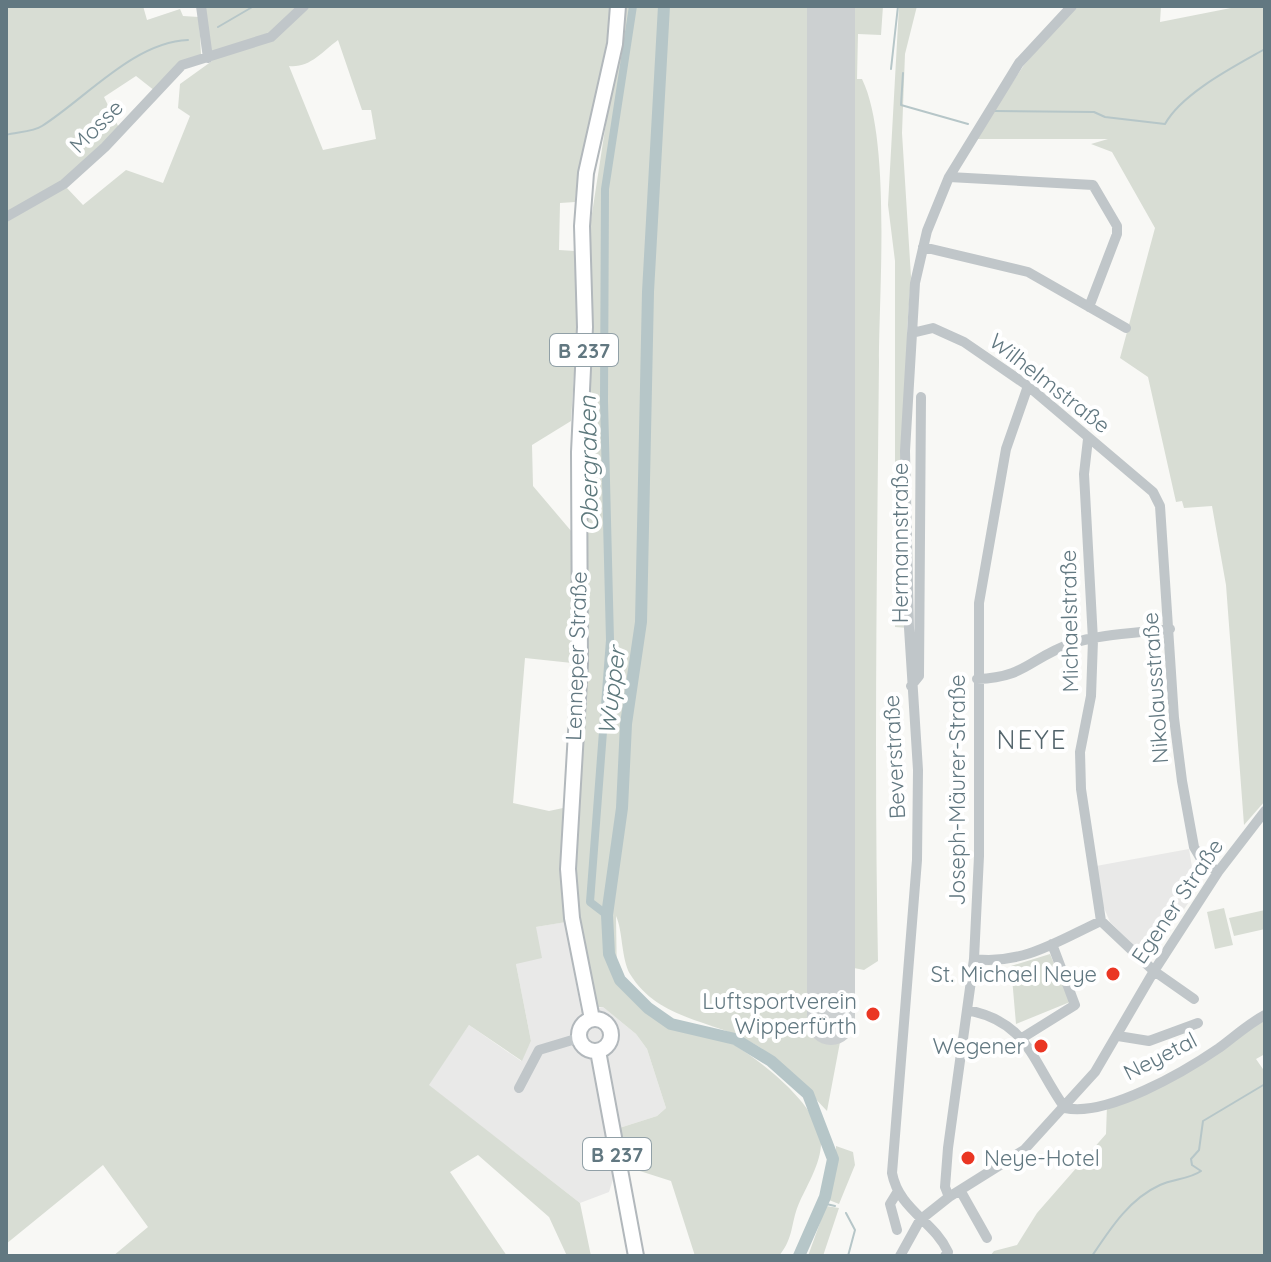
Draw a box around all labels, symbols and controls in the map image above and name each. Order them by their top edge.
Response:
street label: Mosse [63,93,129,159]
street label: Wilhelmstraße [984,327,1116,439]
road number: B 237 [550,334,618,366]
water label: Obergraben [572,395,604,532]
street label: Hermannstraße [886,463,914,623]
street label: Michaelstraße [1054,549,1084,693]
street label: Lenneper Straße [559,571,593,741]
street label: Nikolausstraße [1136,612,1174,764]
water label: Wupper [591,643,632,737]
street label: Joseph-Mäurer-Straße [943,674,971,906]
street label: Beverstraße [877,694,911,820]
district label: NEYE [997,723,1068,756]
street label: Egener Straße [1125,833,1229,969]
place label: St. Michael Neye [930,960,1097,988]
marker: St. Michael Neye [1104,965,1122,983]
place label: Luftsportverein Wipperfürth [702,987,857,1040]
marker: Luftsportverein Wipperfürth [864,1005,882,1023]
street label: Neyetal [1118,1026,1202,1086]
place label: Wegener [932,1032,1026,1060]
marker: Wegener [1032,1037,1050,1055]
road number: B 237 [583,1138,651,1170]
place label: Neye-Hotel [984,1144,1100,1172]
marker: Neye-Hotel [959,1149,977,1167]

